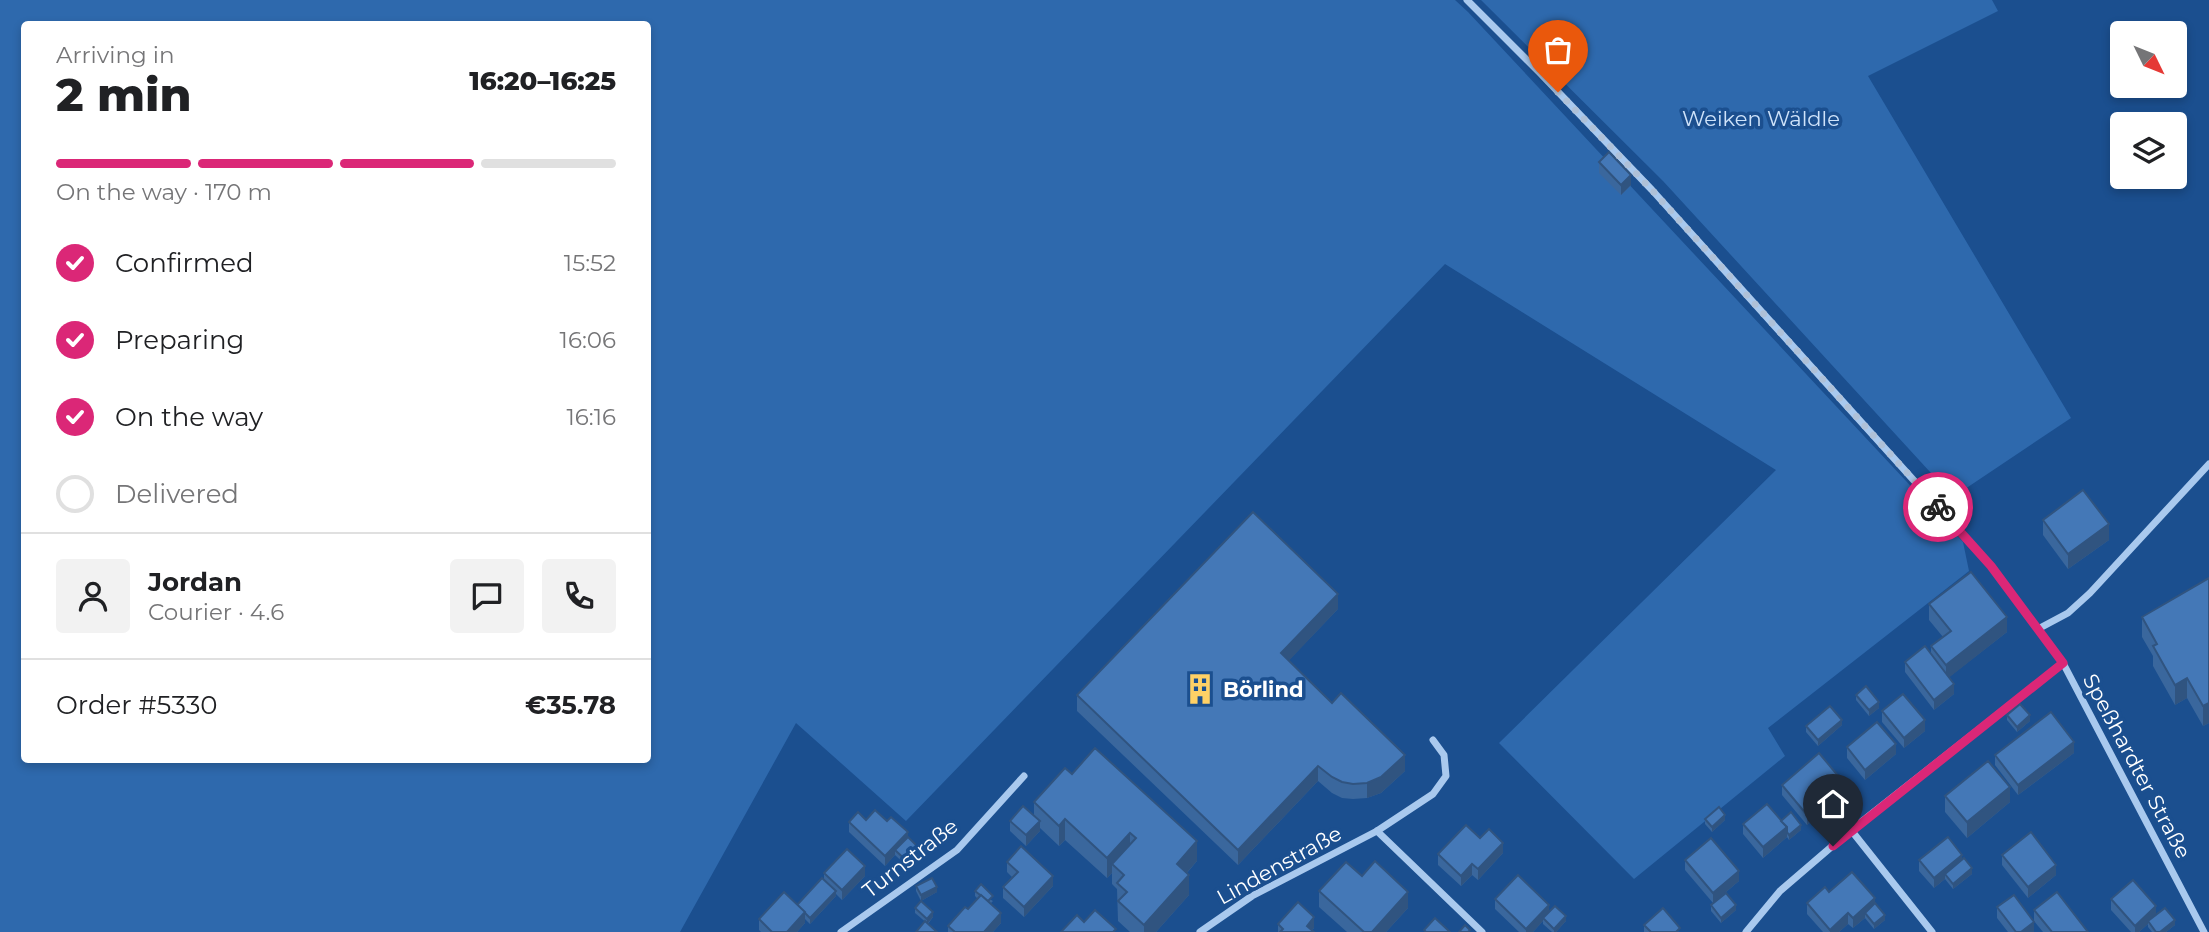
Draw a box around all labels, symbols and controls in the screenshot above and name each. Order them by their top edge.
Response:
pin [1528,20,1588,92]
north arrow [2110,21,2188,98]
map controls [2110,21,2187,189]
icon: bag [1539,31,1577,69]
text: Arriving in [56,41,175,69]
text: 16:20–16:25 [469,65,616,97]
text: 2 min [56,66,191,123]
park label: Weiken Wäldle [1682,106,1840,131]
button: layers [2110,112,2187,189]
text: On the way · 170 m [56,178,272,206]
icon: check [56,244,94,282]
text: Confirmed [115,247,254,279]
text: 15:52 [564,249,616,277]
icon: check [56,321,94,359]
text: Preparing [115,324,244,356]
text: 16:06 [560,326,616,354]
icon: check [56,398,94,436]
text: On the way [115,401,263,433]
text: 16:16 [567,403,616,431]
courier [1903,472,1973,542]
text: Delivered [115,478,239,510]
icon: bike [1919,488,1957,526]
button: person [56,559,130,633]
button: chat [450,559,524,633]
button: phone [542,559,616,633]
text: Jordan [148,566,242,598]
text: Courier · 4.6 [148,598,284,626]
street label: Speßhardter Straße [2078,669,2196,863]
building icon: Börlind [1183,672,1217,706]
place label: Börlind [1223,677,1304,702]
text: Order #5330 [56,689,218,721]
text: €35.78 [525,689,616,721]
pin [1803,774,1863,846]
icon: home [1814,785,1852,823]
street label: Turnstraße [857,813,963,903]
street label: Lindenstraße [1212,820,1346,910]

